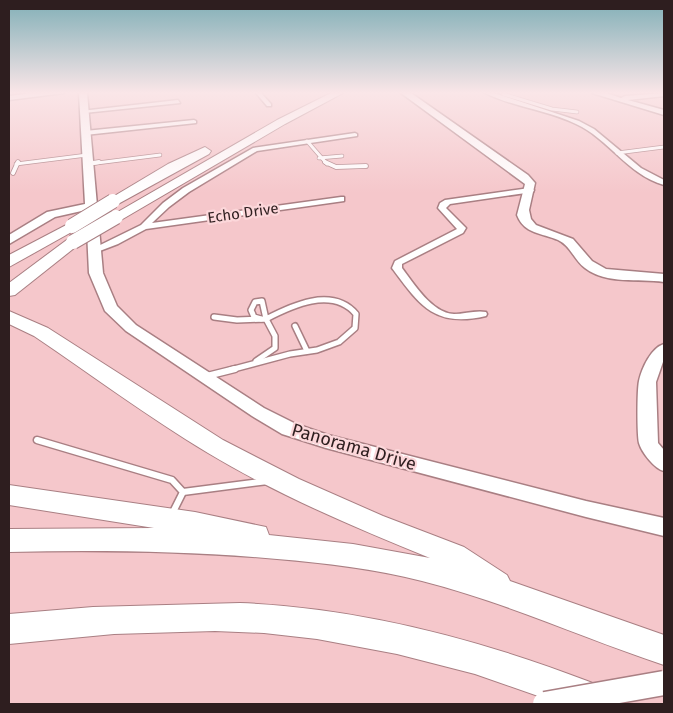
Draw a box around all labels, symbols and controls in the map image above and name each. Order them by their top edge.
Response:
street label: Echo Drive [206,199,280,227]
street label: Panorama Drive [289,419,419,475]

